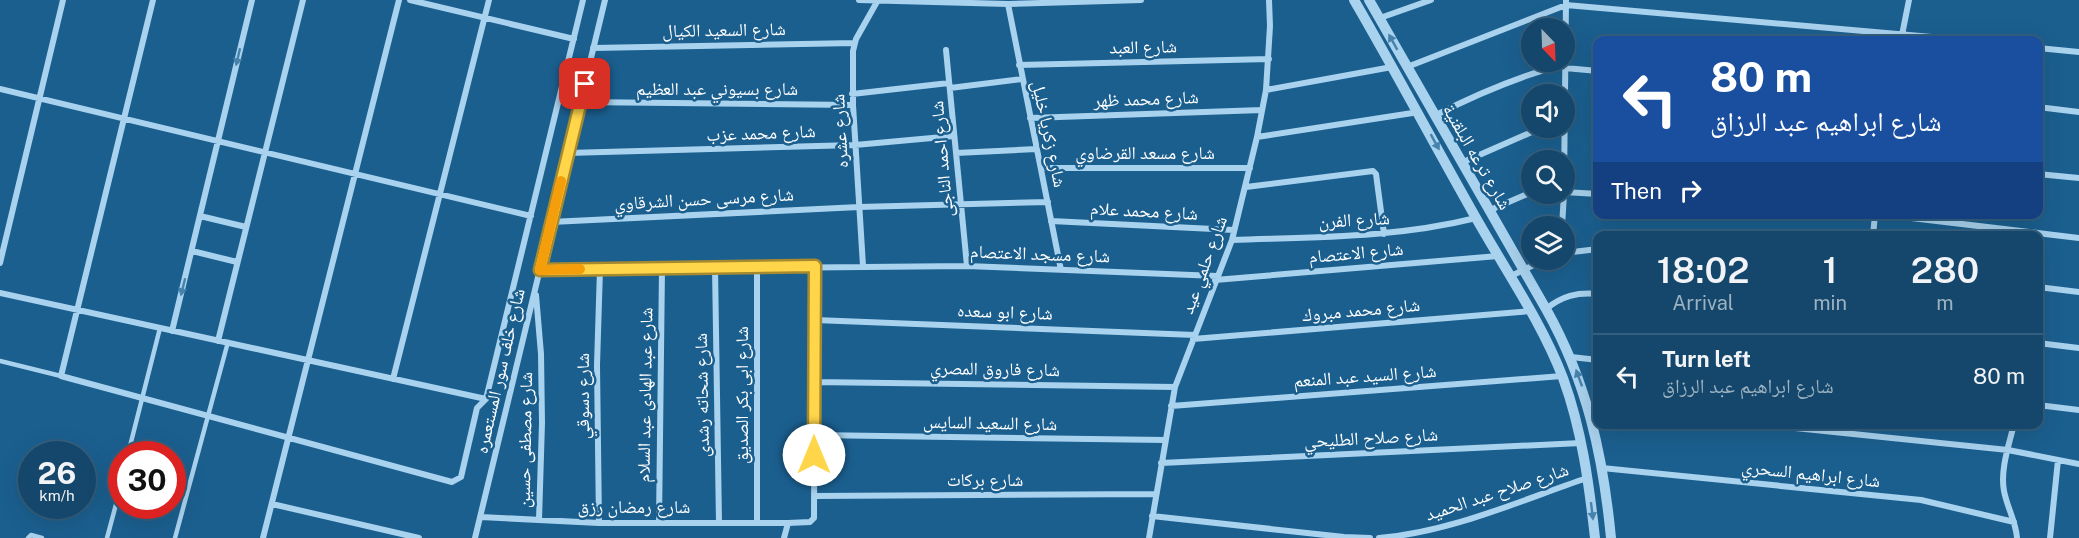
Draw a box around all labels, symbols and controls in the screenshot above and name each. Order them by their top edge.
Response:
street label: شارع السعيد الكيال [662,18,786,42]
north arrow [1521,18,1575,72]
map controls [1521,18,1575,270]
one-way arrow [1388,34,1398,51]
street label: شارع العبد [1109,35,1177,59]
one-way arrow [233,48,243,66]
text: 80 m [1710,52,1812,101]
pin [559,58,610,109]
icon: left [1611,60,1689,138]
icon: arrive [568,67,601,100]
street label: شارع بسيوني عبد العظيم [636,78,798,104]
street label: شارع زكريا خليل [1027,79,1071,189]
button: sound [1521,84,1575,138]
street label: شارع محمد ظهر [1092,86,1199,112]
street label: شارع عشره [827,93,853,169]
street label: شارع احمد الناجى [926,100,958,218]
street label: شارع ترعه البلقنية [1438,100,1516,214]
text: شارع ابراهيم عبد الرزاق [1710,105,1942,137]
street label: شارع محمد عزب [706,120,816,146]
one-way arrow [1430,134,1440,151]
street label: شارع مسعد القرضاوي [1075,142,1215,168]
button: search [1521,150,1575,204]
icon: right [1674,174,1707,207]
text: Then [1611,178,1662,204]
street label: شارع مرسى حسن الشرقاوي [614,183,795,218]
street label: شارع محمد علام [1089,197,1199,226]
street label: شارع الفرن [1318,207,1390,233]
street label: شارع حلمي عيد [1176,213,1235,318]
button: layers [1521,216,1575,270]
street label: شارع الاعتصام [1308,238,1404,269]
street label: شارع مسجد الاعتصام [970,241,1110,268]
text: 18:02 [1657,249,1749,291]
text: 1 [1823,249,1838,291]
text: 280 [1911,249,1979,291]
one-way arrow [177,278,187,297]
street label: شارع خلف سور المستعمره [470,286,530,456]
text: Arrival [1672,291,1734,315]
text: min [1813,291,1847,315]
text: m [1936,291,1954,315]
street label: شارع محمد مبروك [1301,294,1421,326]
street label: شارع ابو سعده [957,299,1053,325]
street label: شارع عبد الهادى عبد السلام [632,307,659,483]
street label: شارع ابى بكر الصديق [731,326,753,464]
street label: شارع شحاته رشدى [690,333,714,457]
text: Turn left [1662,346,1751,372]
street label: شارع دسوقي [572,353,598,439]
street label: شارع فاروق المصري [930,357,1060,385]
street label: شارع السيد عبد المنعم [1293,360,1437,393]
icon: left [1611,360,1644,393]
text: 80 m [1973,363,2025,389]
one-way arrow [1573,369,1583,387]
street label: شارع مصطفى حسين [513,372,537,508]
text: شارع ابراهيم عبد الرزاق [1662,374,1834,398]
street label: شارع السعيد السايس [923,411,1057,435]
position arrow [782,423,846,487]
street label: شارع صلاح الطليحي [1303,424,1439,456]
speed limit sign: 30 [108,441,186,519]
text: 26 [38,455,76,491]
street label: شارع ابراهيم السحري [1740,456,1881,496]
street label: شارع صلاح عبد الحميد [1423,458,1572,526]
street label: شارع بركات [947,469,1023,491]
text: km/h [39,487,75,504]
street label: شارع رمضان رزق [578,496,690,518]
one-way arrow [1587,502,1597,521]

